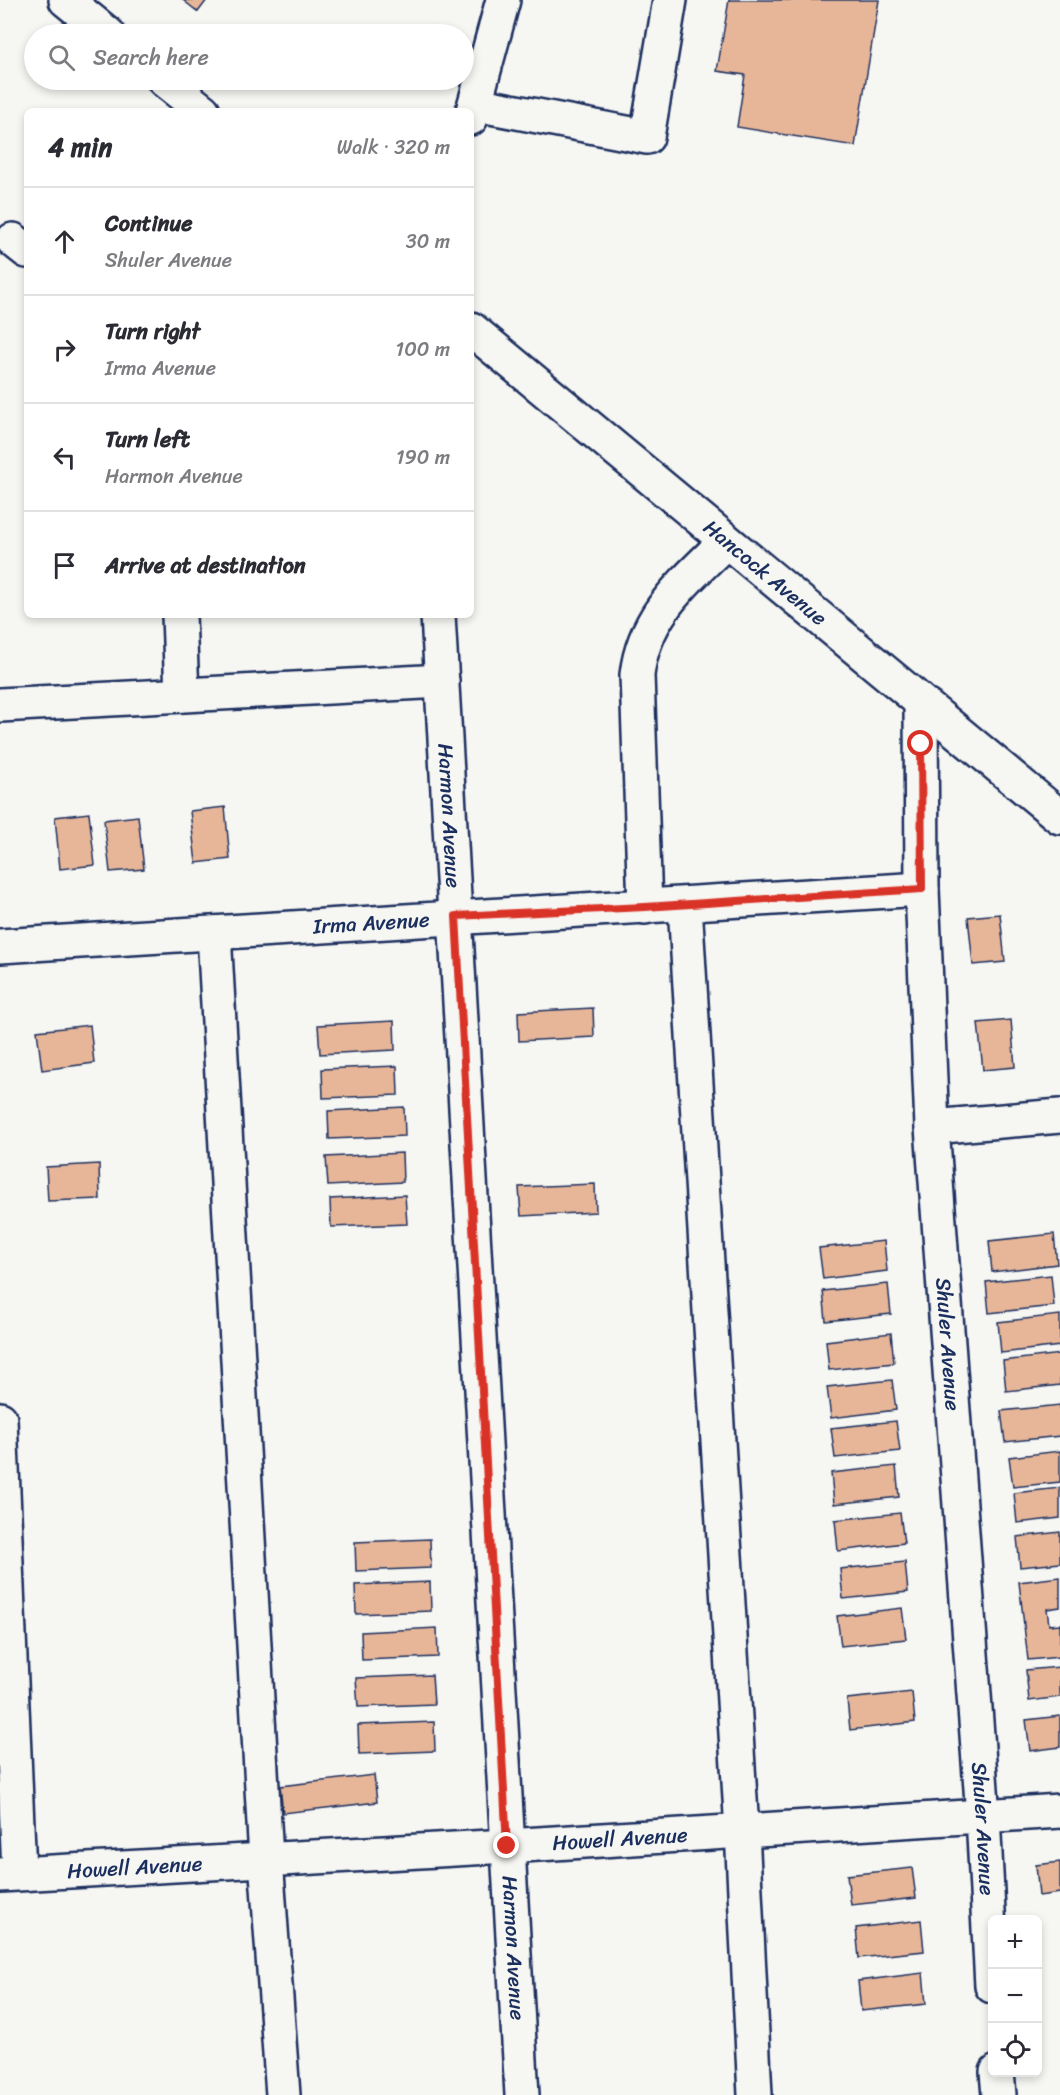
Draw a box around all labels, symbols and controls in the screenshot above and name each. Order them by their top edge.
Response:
search box [24,24,474,90]
text: Search here [93,38,209,77]
icon: search [45,41,78,74]
text: 4 min [48,124,112,170]
text: Walk · 320 m [337,130,450,165]
text: Continue [105,204,193,243]
text: 30 m [406,224,450,259]
icon: ahead [48,225,81,258]
text: Shuler Avenue [105,243,232,278]
text: Turn right [105,312,200,351]
text: 100 m [396,332,450,367]
icon: right [48,333,81,366]
text: Irma Avenue [105,351,216,386]
text: Turn left [105,420,190,459]
text: 190 m [396,440,450,475]
icon: left [48,441,81,474]
text: Harmon Avenue [105,459,243,494]
street label: Hancock Avenue [694,510,836,636]
text: Arrive at destination [105,546,306,585]
icon: arrive [48,549,81,582]
route start [907,730,933,756]
street label: Harmon Avenue [426,742,472,889]
street label: Irma Avenue [311,900,431,946]
street label: Shuler Avenue [924,1276,972,1412]
street label: Shuler Avenue [960,1761,1006,1897]
street label: Howell Avenue [551,1816,689,1862]
route end [493,1832,519,1858]
street label: Howell Avenue [66,1844,204,1890]
street label: Harmon Avenue [491,1874,537,2021]
map controls [988,1915,1042,2077]
button: + [988,1915,1042,1969]
button: − [988,1969,1042,2023]
button: locate [988,2023,1042,2077]

